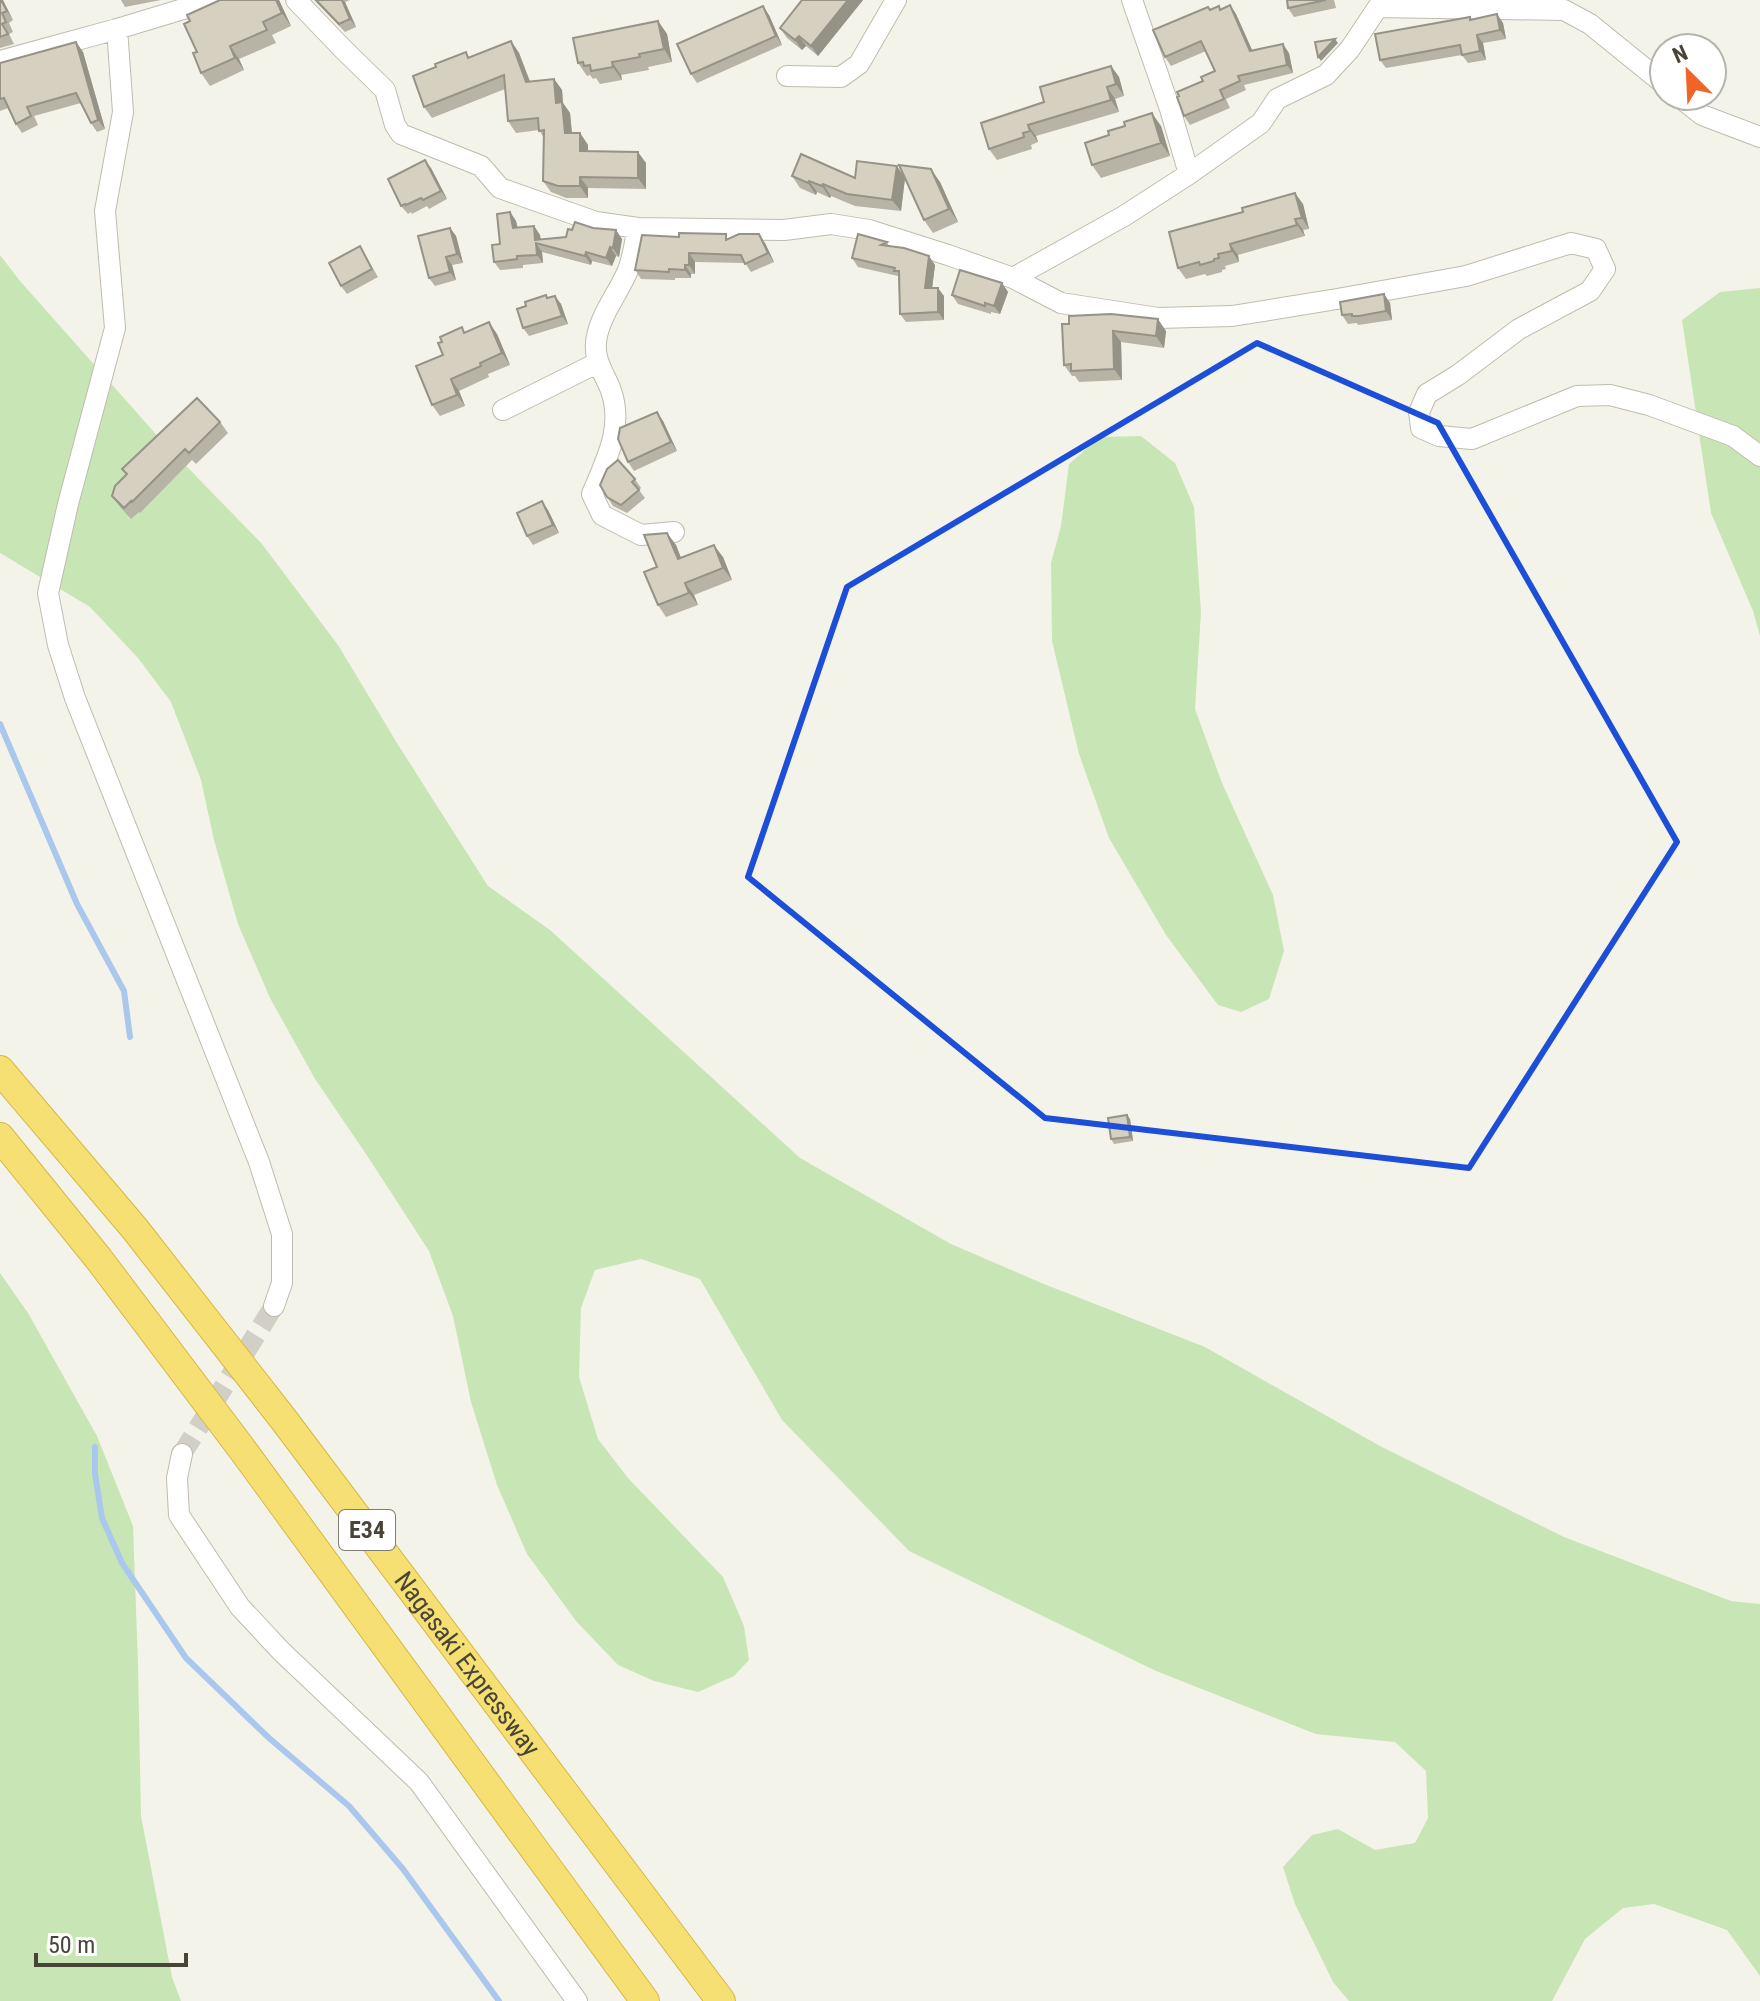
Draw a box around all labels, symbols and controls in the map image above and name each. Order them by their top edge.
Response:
north arrow [1648,32,1728,112]
text: N [1669,40,1691,68]
road number: E34 [339,1510,395,1550]
street label: Nagasaki Expressway [389,1566,546,1762]
scale bar [36,1917,186,1967]
text: 50 m [48,1931,95,1959]

